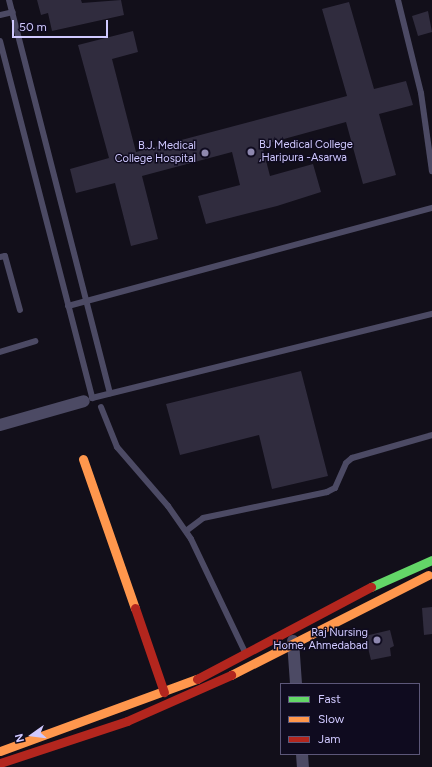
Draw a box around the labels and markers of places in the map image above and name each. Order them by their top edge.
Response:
place label: BJ Medical College ,Haripura -Asarwa [259,139,353,165]
place label: B.J. Medical College Hospital [115,140,196,166]
marker: B.J. Medical College Hospital [199,147,211,159]
marker: BJ Medical College ,Haripura -Asarwa [246,147,256,157]
place label: Raj Nursing Home, Ahmedabad [273,627,368,653]
marker: Raj Nursing Home, Ahmedabad [371,634,383,646]

